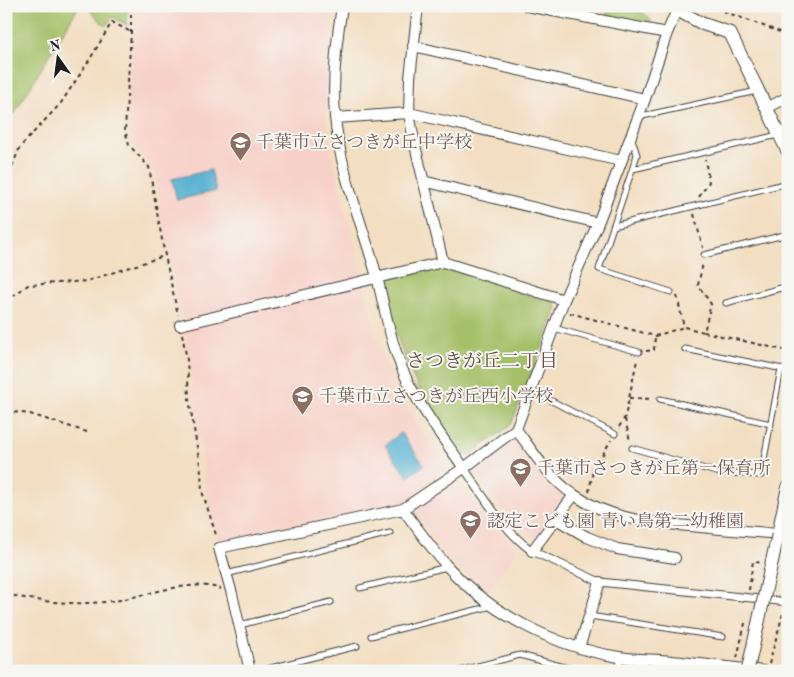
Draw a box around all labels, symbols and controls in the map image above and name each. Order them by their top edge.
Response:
north arrow [32,32,82,82]
text: N [48,38,62,54]
school or university icon: 千葉市立さつきが丘中学校 [228,130,252,161]
place label: 千葉市立さつきが丘中学校 [256,132,472,152]
district label: さつきが丘二丁目 [406,351,558,372]
school or university icon: 千葉市立さつきが丘西小学校 [291,384,315,415]
place label: 千葉市立さつきが丘西小学校 [319,386,553,406]
school or university icon: 千葉市さつきが丘第一保育所 [509,456,533,487]
place label: 千葉市さつきが丘第一保育所 [537,458,771,478]
school or university icon: 認定こども園 青い鳥第二幼稚園 [459,509,483,540]
place label: 認定こども園 青い鳥第二幼稚園 [487,511,744,531]

